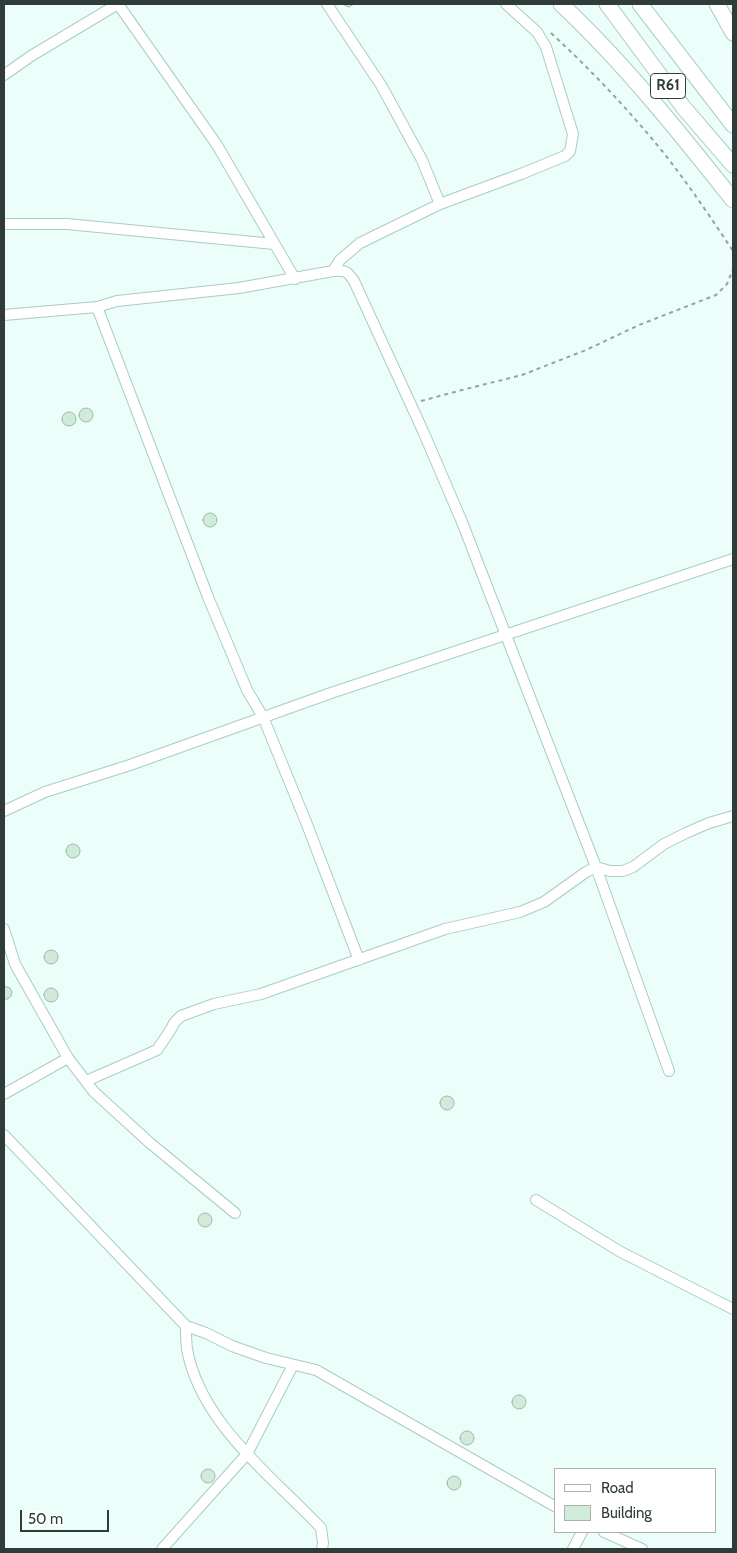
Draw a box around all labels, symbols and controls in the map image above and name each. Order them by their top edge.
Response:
road number: R61 [650,74,686,98]
legend [554,1468,717,1533]
text: Road [601,1479,634,1497]
scale bar [22,1500,111,1532]
text: Building [601,1504,652,1522]
text: 50 m [28,1510,63,1528]

